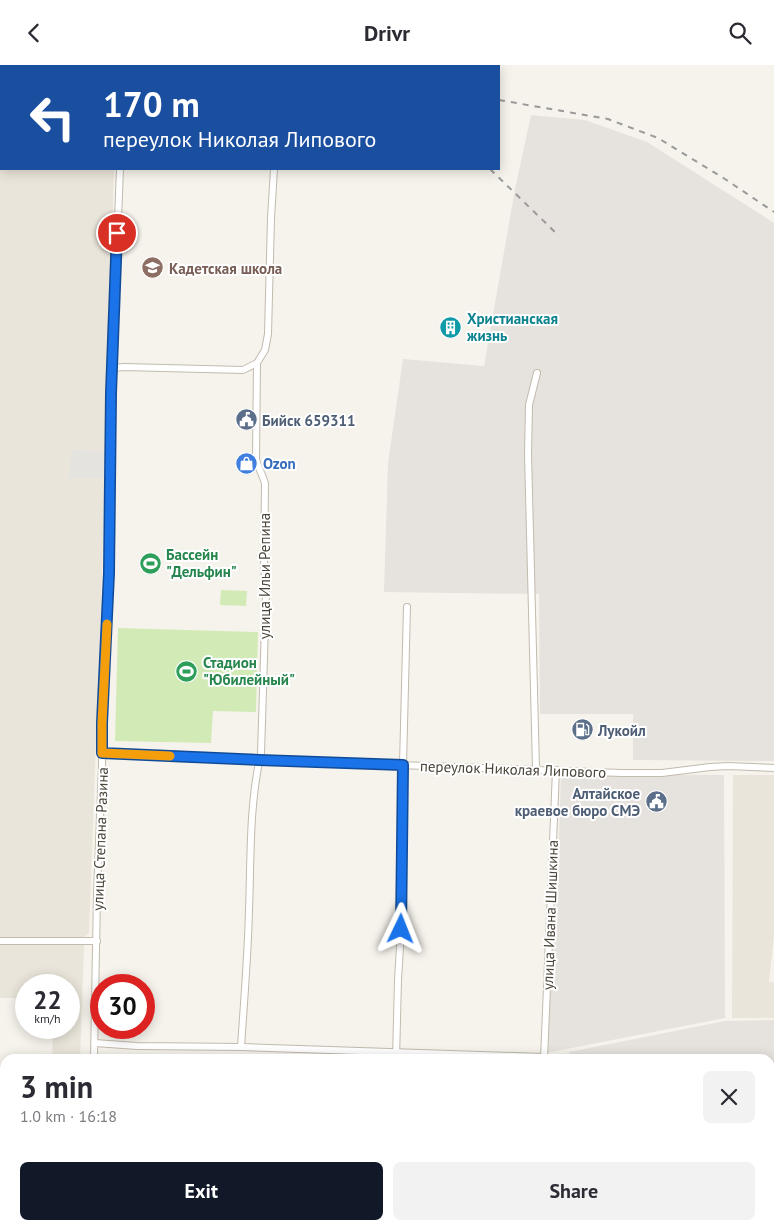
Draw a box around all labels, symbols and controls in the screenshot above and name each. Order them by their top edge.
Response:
icon: back [20,19,48,47]
text: Drivr [364,19,410,47]
icon: search [726,19,754,47]
text: 170 m [103,81,200,127]
icon: left [20,85,85,150]
text: переулок Николая Липового [103,125,376,153]
pin [96,212,138,254]
icon: arrive [103,219,131,247]
school or university icon: Кадетская школа [141,256,165,280]
place label: Кадетская школа [169,259,282,278]
place label: Христианская жизнь [466,309,558,345]
building icon: Христианская жизнь [439,315,463,339]
public building icon: Бийск 659311 [234,408,258,432]
place label: Бийск 659311 [262,411,356,430]
shop icon: Ozon [235,451,259,475]
place label: Ozon [263,454,296,473]
street label: улица Ильи Репина [255,513,274,639]
place label: Бассейн "Дельфин" [166,545,237,581]
sports icon: Бассейн "Дельфин" [138,551,162,575]
place label: Стадион "Юбилейный" [203,653,295,689]
sports icon: Стадион "Юбилейный" [175,659,199,683]
fuel station icon: Лукойл [570,718,594,742]
place label: Лукойл [597,721,646,740]
street label: переулок Николая Липового [420,756,606,782]
street label: улица Степана Разина [88,767,112,911]
place label: Алтайское краевое бюро СМЭ [515,784,640,820]
public building icon: Алтайское краевое бюро СМЭ [644,790,668,814]
street label: улица Ивана Шишкина [538,840,562,990]
position arrow [374,902,426,954]
speed limit sign: 30 [90,974,155,1039]
text: 22 [33,984,62,1016]
text: km/h [34,1011,61,1026]
text: 3 min [20,1067,93,1106]
button: close [703,1071,755,1123]
text: 1.0 km · 16:18 [20,1106,117,1126]
button: Exit [20,1162,383,1220]
button: Share [393,1162,755,1220]

